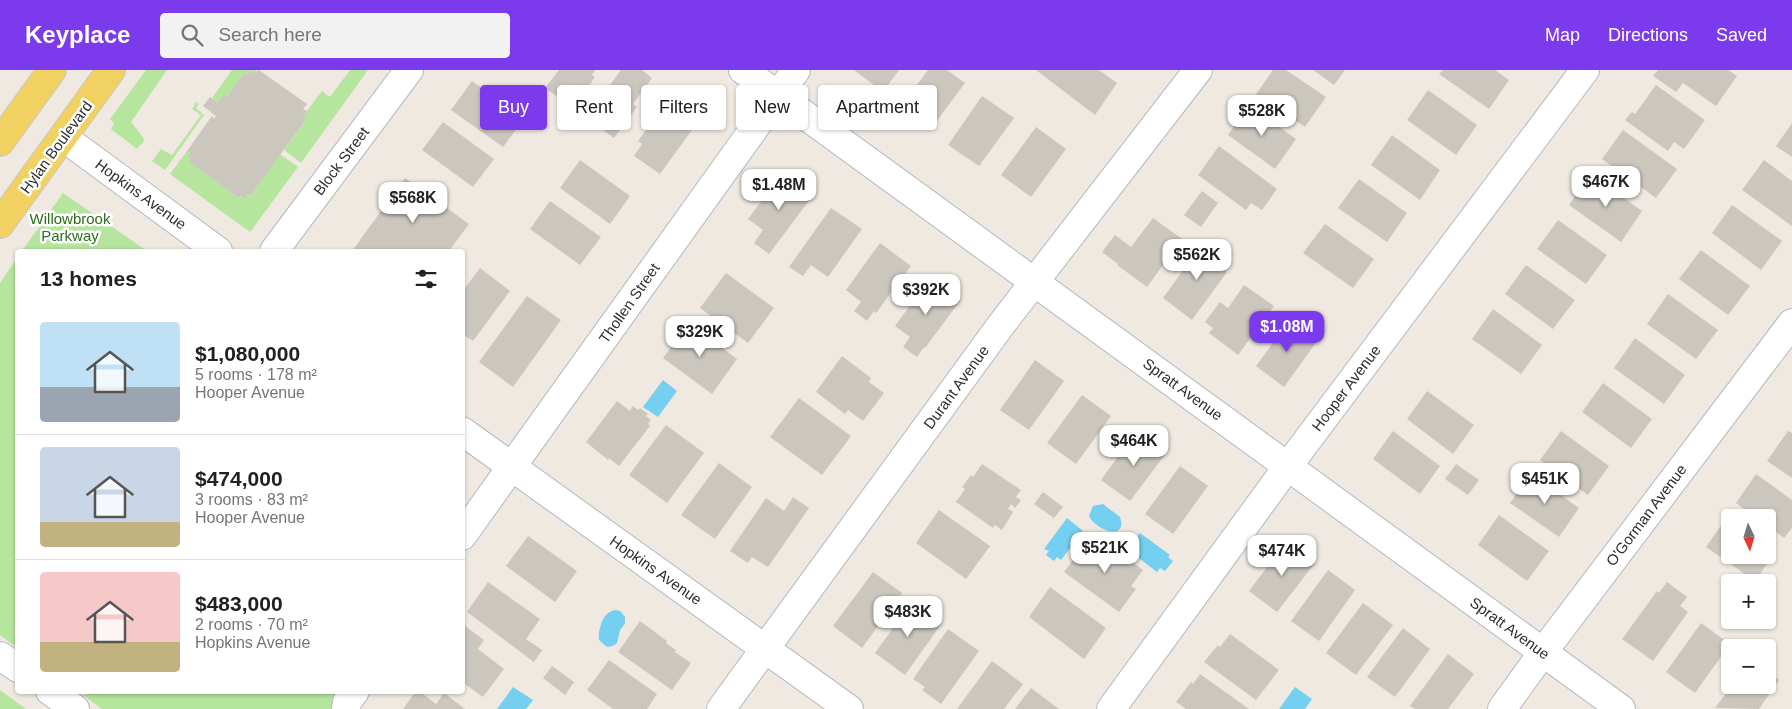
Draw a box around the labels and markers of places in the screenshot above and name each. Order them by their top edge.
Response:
pin: $528K [1227,94,1297,137]
pin: $467K [1571,166,1641,208]
pin: $1.48M [738,168,820,211]
pin: $568K [378,182,448,224]
pin: $562K [1162,238,1232,281]
pin: $392K [891,274,961,316]
pin: $1.08M [1246,310,1328,353]
pin: $329K [665,316,735,358]
pin: $464K [1099,424,1169,467]
pin: $451K [1510,462,1580,505]
pin: $521K [1070,532,1140,574]
pin: $474K [1247,534,1317,577]
pin: $483K [873,596,943,638]

